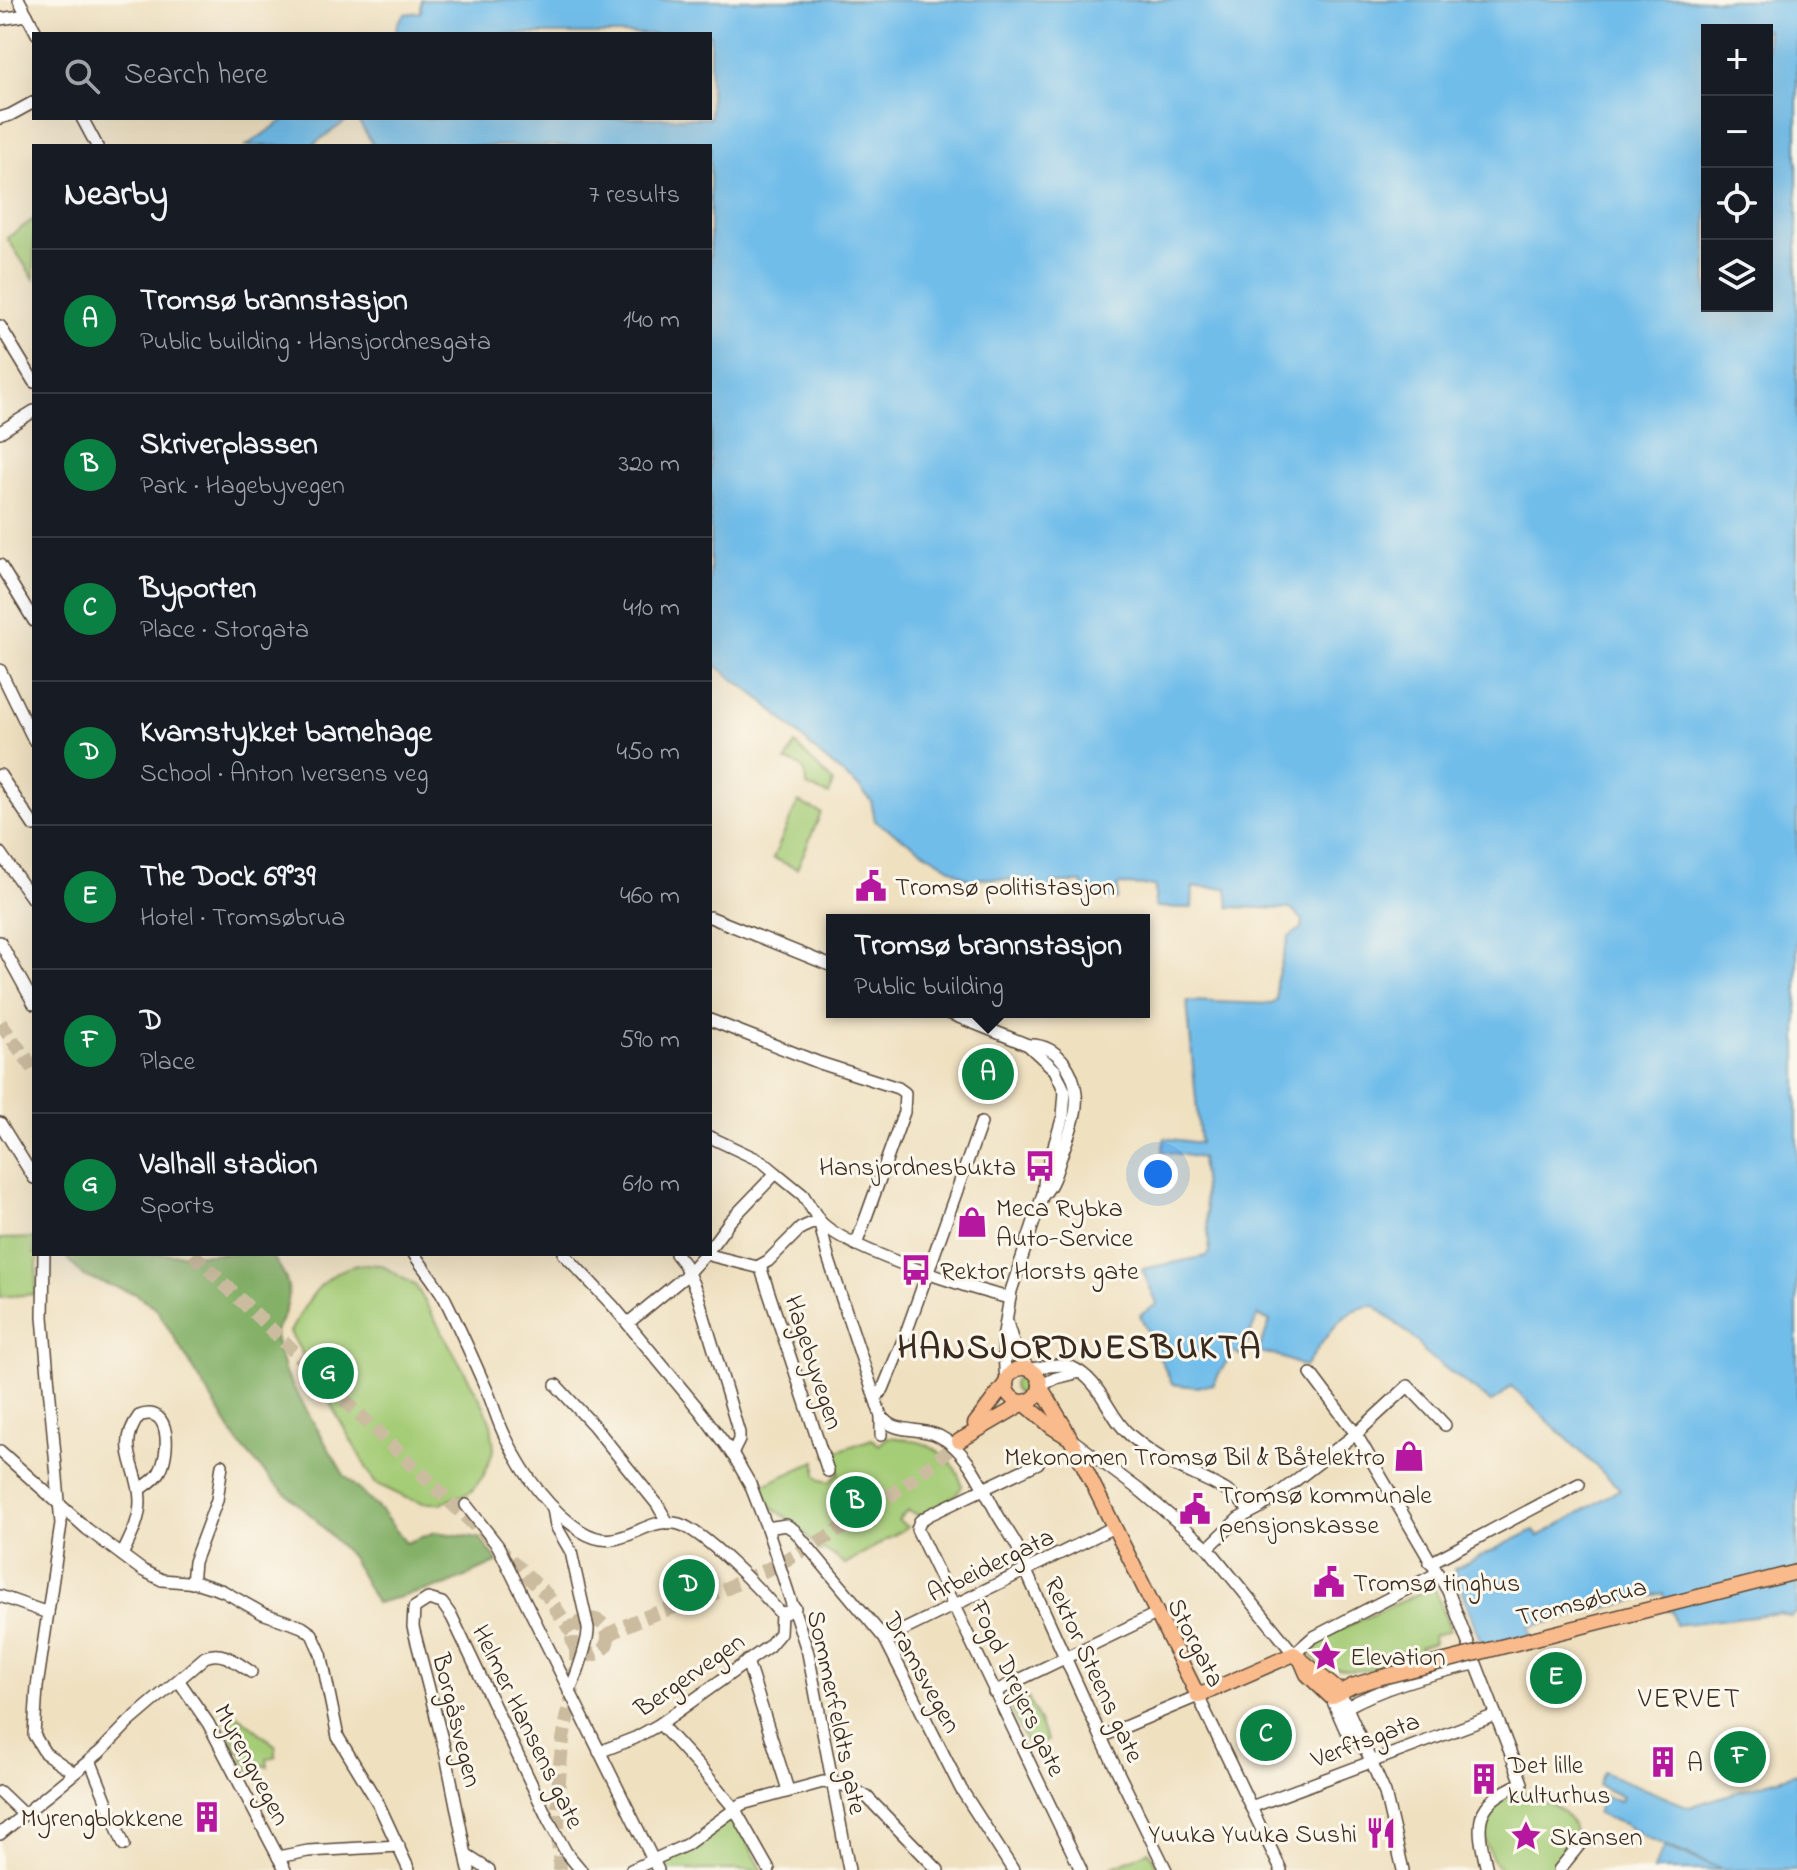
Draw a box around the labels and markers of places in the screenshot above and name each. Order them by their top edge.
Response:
public building icon: Tromsø politistasjon [854,869,888,903]
place label: Tromsø politistasjon [895,870,1115,908]
pin: A [962,1044,1014,1104]
bus stop icon: Hansjordnesbukta [1023,1149,1057,1183]
place label: Hansjordnesbukta [819,1150,1016,1188]
place label: Meca Rybka Auto-Service [996,1191,1133,1259]
shop icon: Meca Rybka Auto-Service [955,1205,989,1239]
bus stop icon: Rektor Horsts gate [899,1253,933,1287]
place label: Rektor Horsts gate [940,1254,1139,1292]
pin: G [302,1343,354,1403]
shop icon: Mekonomen Tromsø Bil & Båtelektro [1392,1439,1426,1473]
place label: Mekonomen Tromsø Bil & Båtelektro [1004,1440,1385,1478]
pin: B [830,1472,882,1532]
place label: Tromsø kommunale pensjonskasse [1219,1478,1432,1546]
public building icon: Tromsø kommunale pensjonskasse [1178,1492,1212,1526]
pin: D [663,1555,715,1615]
public building icon: Tromsø tinghus [1312,1565,1346,1599]
place label: Tromsø tinghus [1353,1566,1520,1604]
place icon: Elevation [1309,1639,1343,1673]
place label: Elevation [1350,1640,1446,1678]
pin: E [1530,1648,1582,1708]
pin: C [1240,1705,1292,1765]
pin: F [1714,1727,1766,1787]
building icon: A [1646,1745,1680,1779]
place label: A [1687,1746,1703,1784]
place label: Det lille kulturhus [1507,1748,1611,1816]
building icon: Det lille kulturhus [1467,1762,1501,1796]
building icon: Myrengblokkene [190,1800,224,1834]
place label: Myrengblokkene [21,1801,183,1839]
restaurant icon: Yuuka Yuuka Sushi [1364,1816,1398,1850]
place label: Yuuka Yuuka Sushi [1148,1817,1357,1855]
place icon: Skansen [1509,1819,1543,1853]
place label: Skansen [1550,1820,1643,1858]

